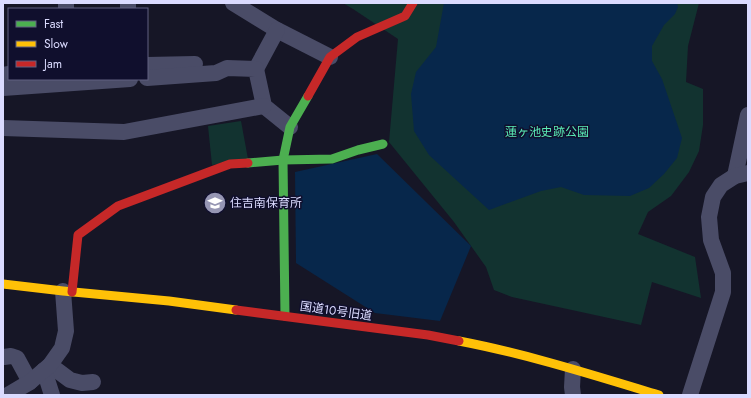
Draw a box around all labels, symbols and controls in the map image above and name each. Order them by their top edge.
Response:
legend [8,8,148,80]
text: Fast [44,15,63,33]
text: Slow [44,35,69,53]
text: Jam [42,55,62,73]
park label: 蓮ヶ池史跡公園 [505,123,589,141]
school or university icon: 住吉南保育所 [202,190,228,216]
place label: 住吉南保育所 [230,194,302,212]
street label: 国道10号旧道 [299,297,373,325]

